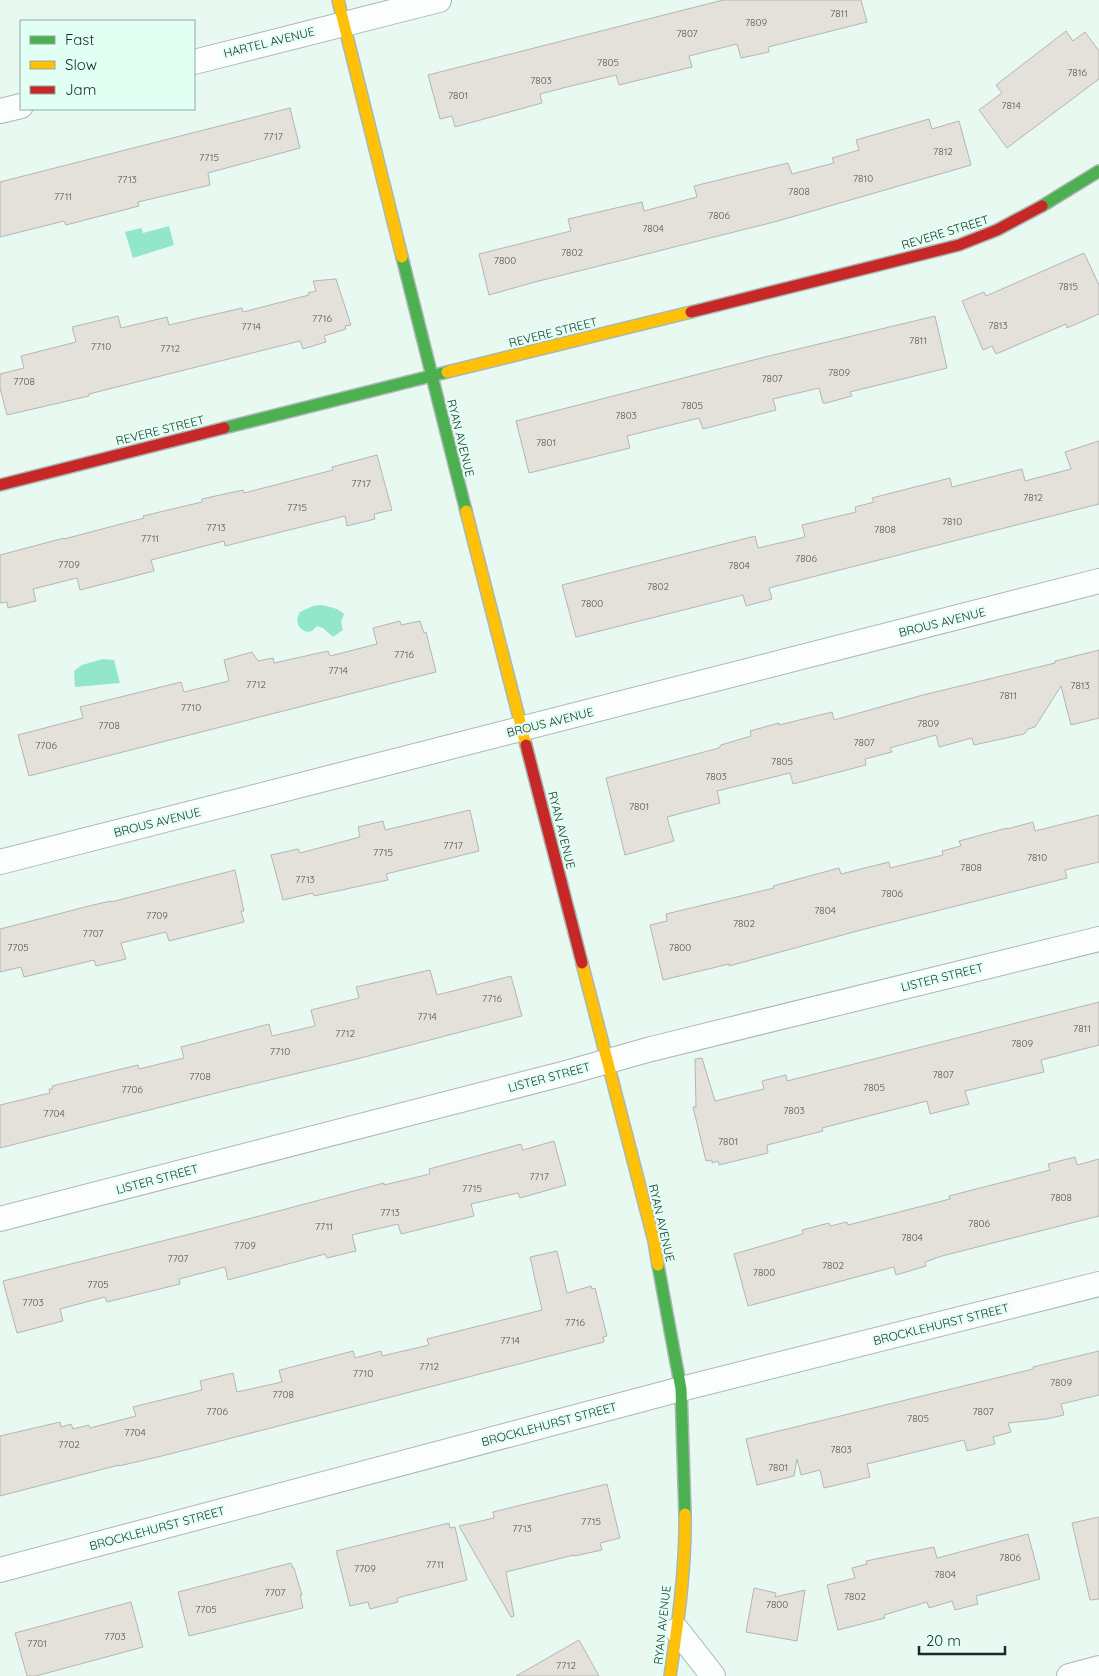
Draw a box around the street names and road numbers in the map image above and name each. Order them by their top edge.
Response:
street label: HARTEL AVENUE [222,23,316,61]
street label: REVERE STREET [899,212,991,252]
street label: REVERE STREET [507,314,599,350]
street label: RYAN AVENUE [444,398,478,478]
street label: REVERE STREET [114,412,206,448]
street label: BROUS AVENUE [897,604,987,640]
street label: BROUS AVENUE [505,704,595,740]
street label: RYAN AVENUE [545,790,579,870]
street label: BROUS AVENUE [112,804,202,840]
street label: LISTER STREET [899,960,985,994]
street label: LISTER STREET [506,1059,592,1095]
street label: LISTER STREET [114,1161,200,1197]
street label: RYAN AVENUE [646,1183,678,1264]
street label: BROCKLEHURST STREET [872,1300,1010,1348]
street label: BROCKLEHURST STREET [480,1399,618,1449]
street label: BROCKLEHURST STREET [88,1503,226,1553]
street label: RYAN AVENUE [650,1585,674,1665]

